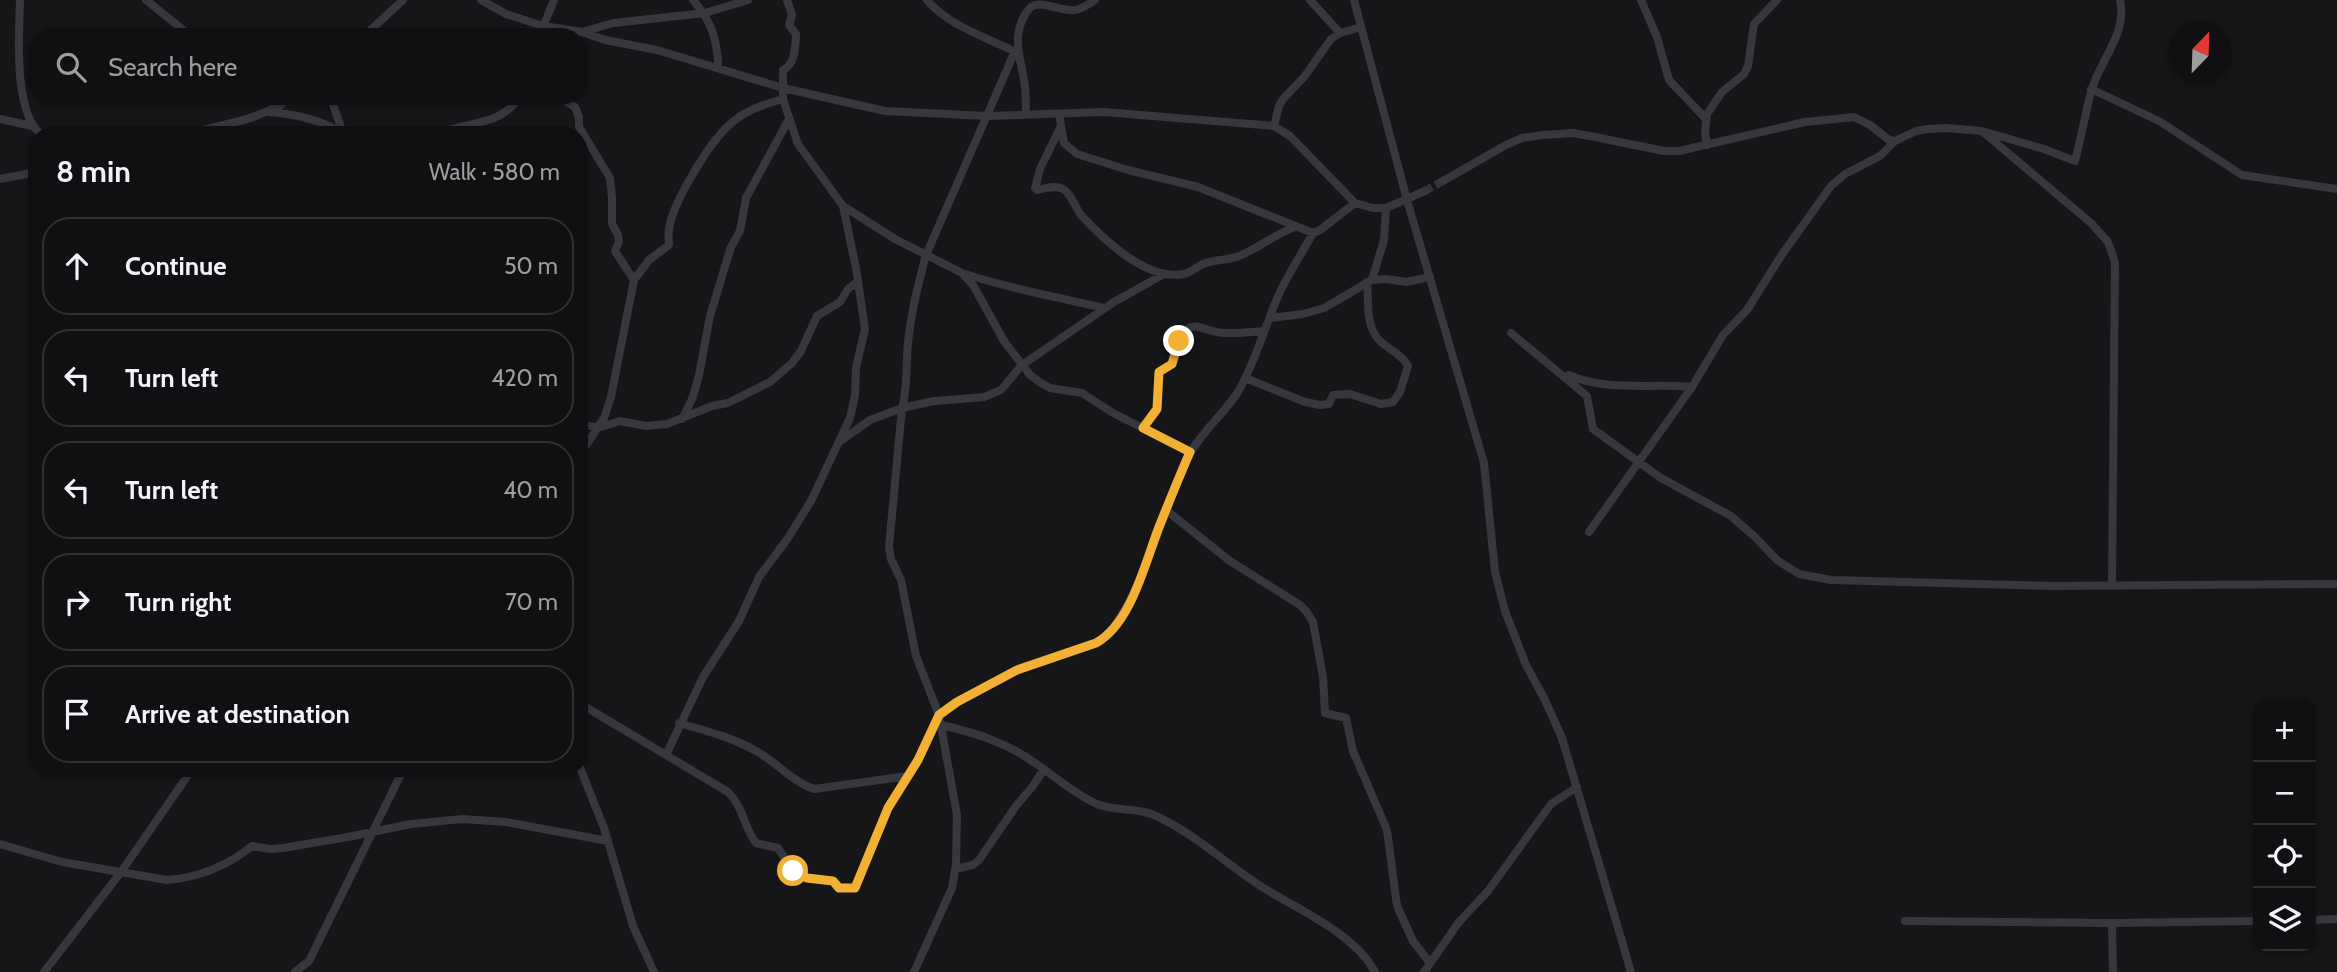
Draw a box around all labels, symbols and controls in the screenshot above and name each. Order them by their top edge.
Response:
north arrow [2169,21,2232,84]
search box [28,28,588,105]
icon: search [52,48,90,86]
text: Search here [108,51,237,83]
text: 8 min [56,153,131,190]
text: Walk · 580 m [429,158,560,186]
icon: ahead [58,247,96,285]
text: Continue [125,250,227,282]
text: 50 m [504,252,558,280]
route end [1163,325,1194,356]
icon: left [58,359,96,397]
text: Turn left [125,362,218,394]
text: 420 m [491,364,558,392]
icon: left [58,471,96,509]
text: Turn left [125,474,218,506]
text: 40 m [503,476,558,504]
icon: right [58,583,96,621]
text: Turn right [125,586,231,618]
text: 70 m [505,588,558,616]
icon: arrive [58,695,96,733]
text: Arrive at destination [125,698,350,730]
map controls [2253,699,2316,951]
button: + [2253,699,2316,762]
button: − [2253,762,2316,825]
button: locate [2253,825,2316,888]
route start [777,855,808,886]
button: layers [2253,888,2316,951]

